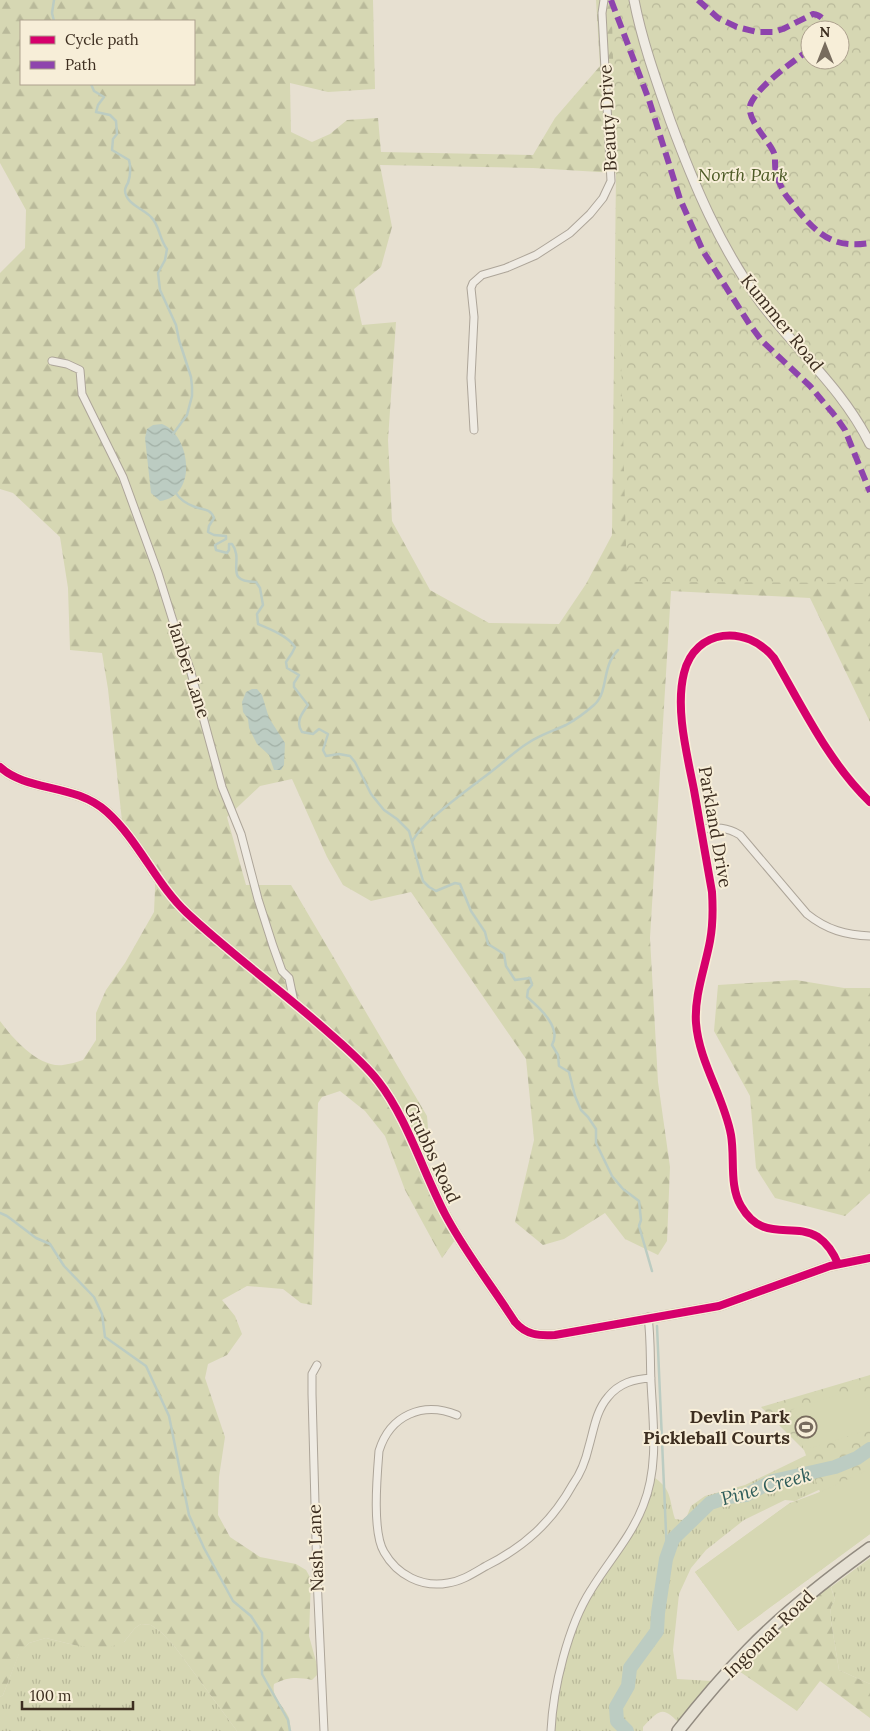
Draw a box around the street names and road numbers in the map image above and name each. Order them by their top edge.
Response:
street label: Beauty Drive [593,64,622,172]
street label: Kummer Road [736,269,829,376]
street label: Janber Lane [163,618,216,721]
street label: Parkland Drive [693,764,738,890]
street label: Grubbs Road [399,1099,466,1207]
street label: Nash Lane [302,1504,329,1592]
street label: Ingomar Road [719,1585,819,1683]

